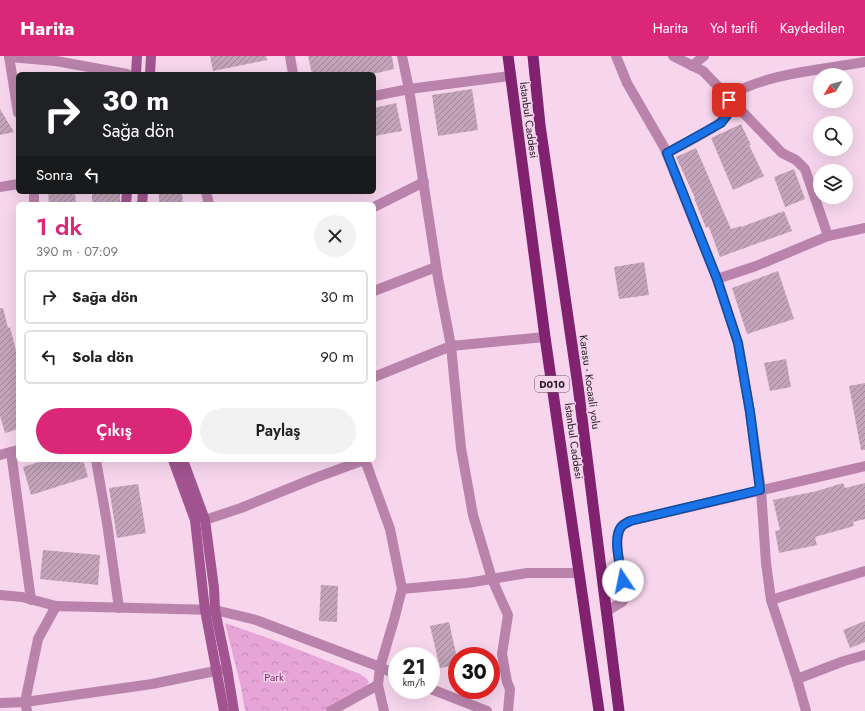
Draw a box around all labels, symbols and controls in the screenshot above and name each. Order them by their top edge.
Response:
text: Harita [20,15,75,42]
text: Harita [653,18,688,38]
text: Yol tarifi [710,18,758,38]
text: Kaydedilen [780,18,845,38]
north arrow [813,68,853,108]
map controls [813,68,853,204]
text: 30 m [102,80,169,121]
street label: İstanbul Caddesi [516,81,542,159]
pin [712,83,746,117]
icon: right [36,88,88,140]
icon: arrive [718,89,740,111]
button: search [813,116,853,156]
text: Sağa dön [102,118,174,144]
text: Sonra [36,164,73,186]
icon: left [81,164,103,186]
button: layers [813,164,853,204]
text: 1 dk [36,209,82,244]
button: close [314,215,356,257]
text: 390 m · 07:09 [36,242,118,261]
icon: right [38,286,60,308]
text: Sağa dön [72,286,138,308]
text: 30 m [321,286,354,308]
street label: Karasu - Kocaali yolu [575,334,605,430]
icon: left [38,346,60,368]
text: Sola dön [72,346,134,368]
text: 90 m [320,346,354,368]
road number: D010 [535,376,569,392]
street label: İstanbul Caddesi [561,402,587,480]
button: Çıkış [36,408,192,454]
button: Paylaş [200,408,356,454]
position arrow [602,560,644,602]
speed limit sign: 30 [448,647,500,699]
text: 21 [402,653,426,682]
park label: Park [264,669,284,685]
text: km/h [403,675,425,690]

